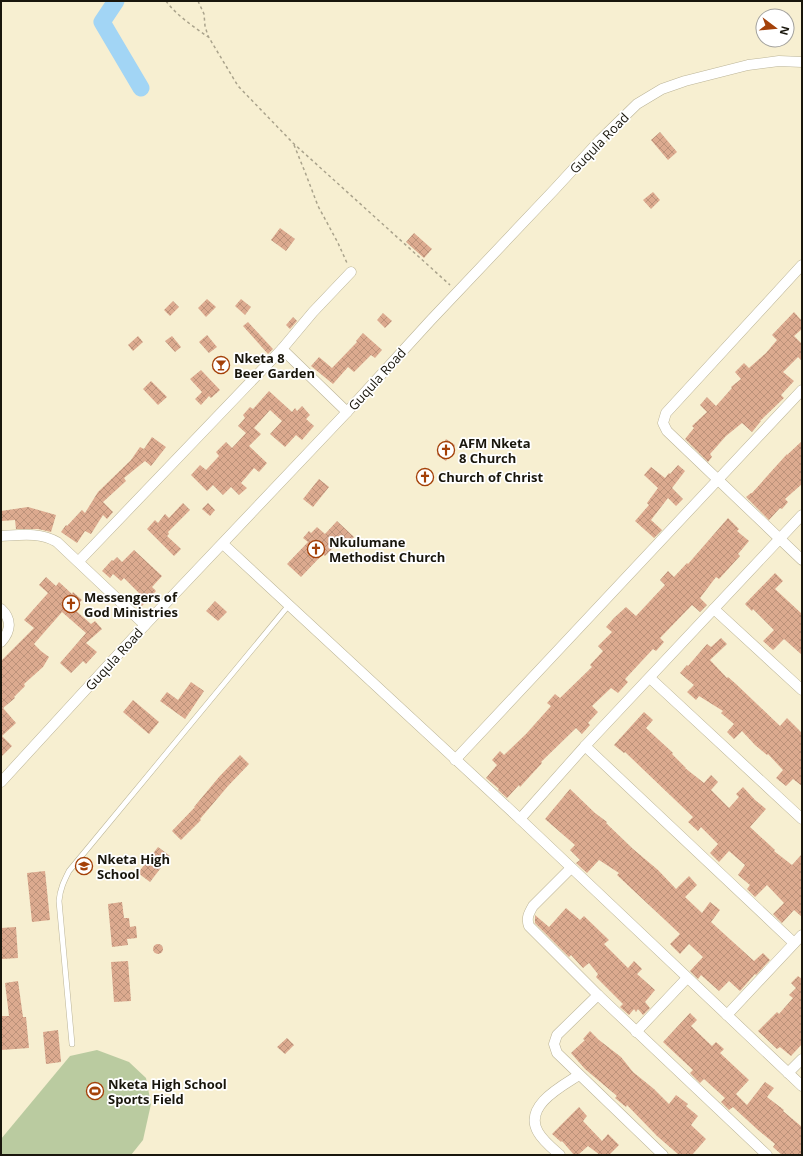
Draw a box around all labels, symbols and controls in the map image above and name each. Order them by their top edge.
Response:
north arrow [755,8,795,48]
text: N [777,25,794,37]
street label: Guqula Road [565,109,633,177]
street label: Guqula Road [344,344,410,414]
place label: Nketa 8 Beer Garden [234,349,315,382]
bar icon: Nketa 8 Beer Garden [211,355,231,375]
place label: AFM Nketa 8 Church [459,434,531,467]
church icon: AFM Nketa 8 Church [436,440,456,460]
church icon: Church of Christ [415,467,435,487]
place label: Church of Christ [438,468,543,486]
place label: Nkulumane Methodist Church [329,533,445,566]
church icon: Nkulumane Methodist Church [306,539,326,559]
place label: Messengers of God Ministries [84,588,178,621]
church icon: Messengers of God Ministries [61,594,81,614]
street label: Guqula Road [81,624,147,694]
place label: Nketa High School [97,850,170,883]
school or university icon: Nketa High School [74,856,94,876]
place label: Nketa High School Sports Field [108,1075,227,1108]
sports icon: Nketa High School Sports Field [85,1081,105,1101]

